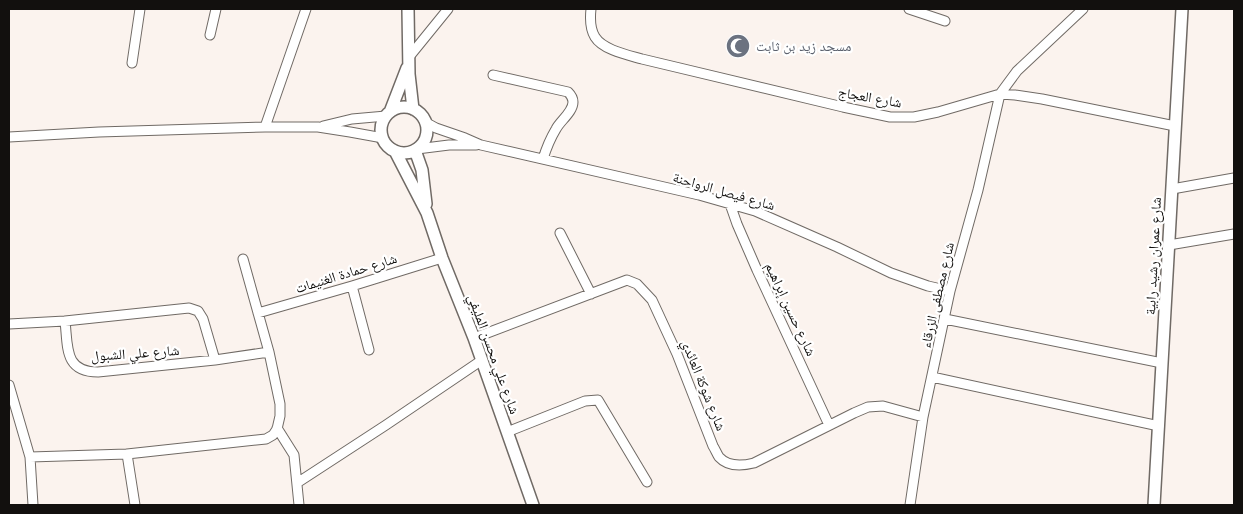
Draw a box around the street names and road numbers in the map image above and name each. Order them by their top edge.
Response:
street label: شارع العجاج [837,82,903,112]
street label: شارع فيصل الرواحنة [671,167,777,215]
street label: شارع عمران رشيد رابية [1140,196,1166,316]
street label: شارع مصطفى الزرقاء [915,240,959,350]
street label: شارع حمادة الغنيمات [293,248,399,298]
street label: شارع حسين إبراهيم [761,259,821,359]
street label: شارع علي محسن المليفي [461,291,525,417]
street label: شارع شوكة العائدي [675,336,731,434]
street label: شارع علي الشبول [90,340,180,368]

